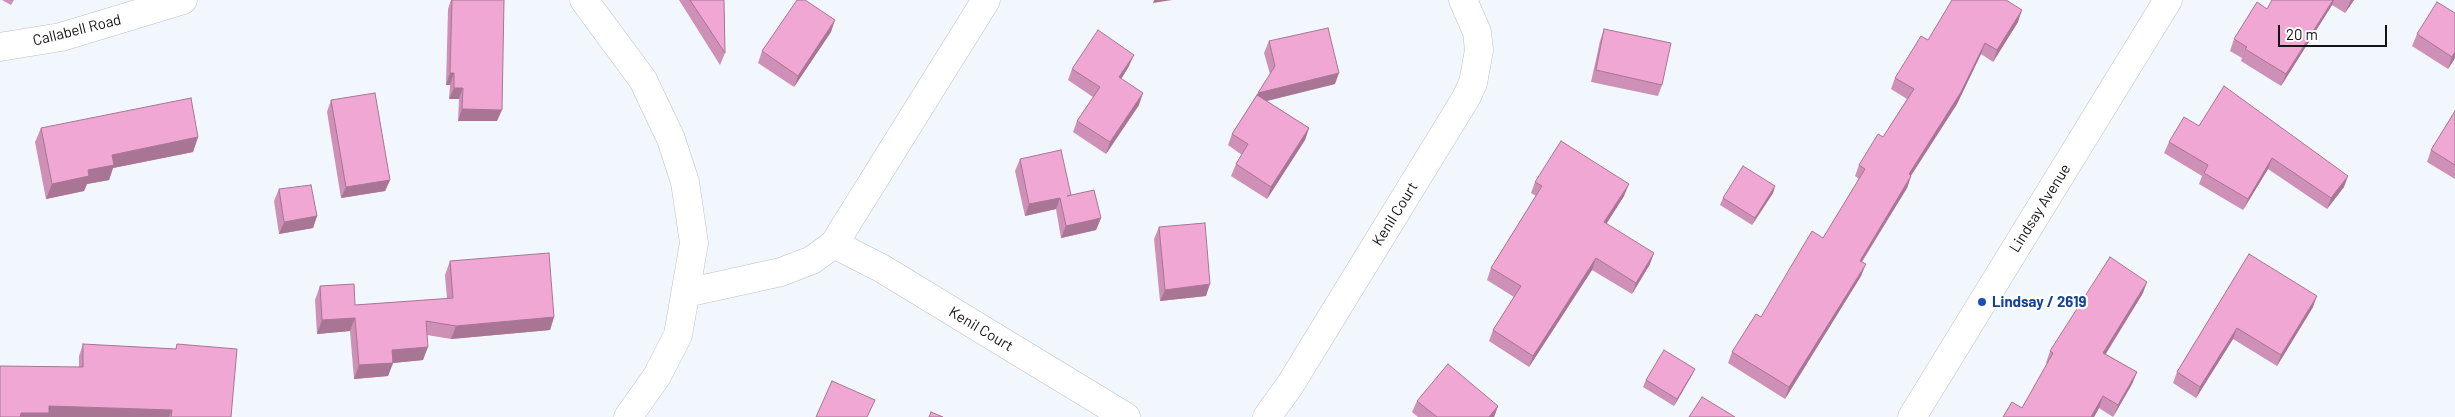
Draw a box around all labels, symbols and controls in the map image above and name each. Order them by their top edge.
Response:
street label: Callabell Road [31,10,123,50]
scale bar [2280,15,2389,47]
text: 20 m [2286,25,2318,43]
street label: Lindsay Avenue [2006,160,2074,256]
street label: Kenil Court [1368,179,1422,249]
place label: Lindsay / 2619 [1992,293,2087,311]
marker: Lindsay / 2619 [1976,296,1988,308]
street label: Kenil Court [946,303,1016,355]

